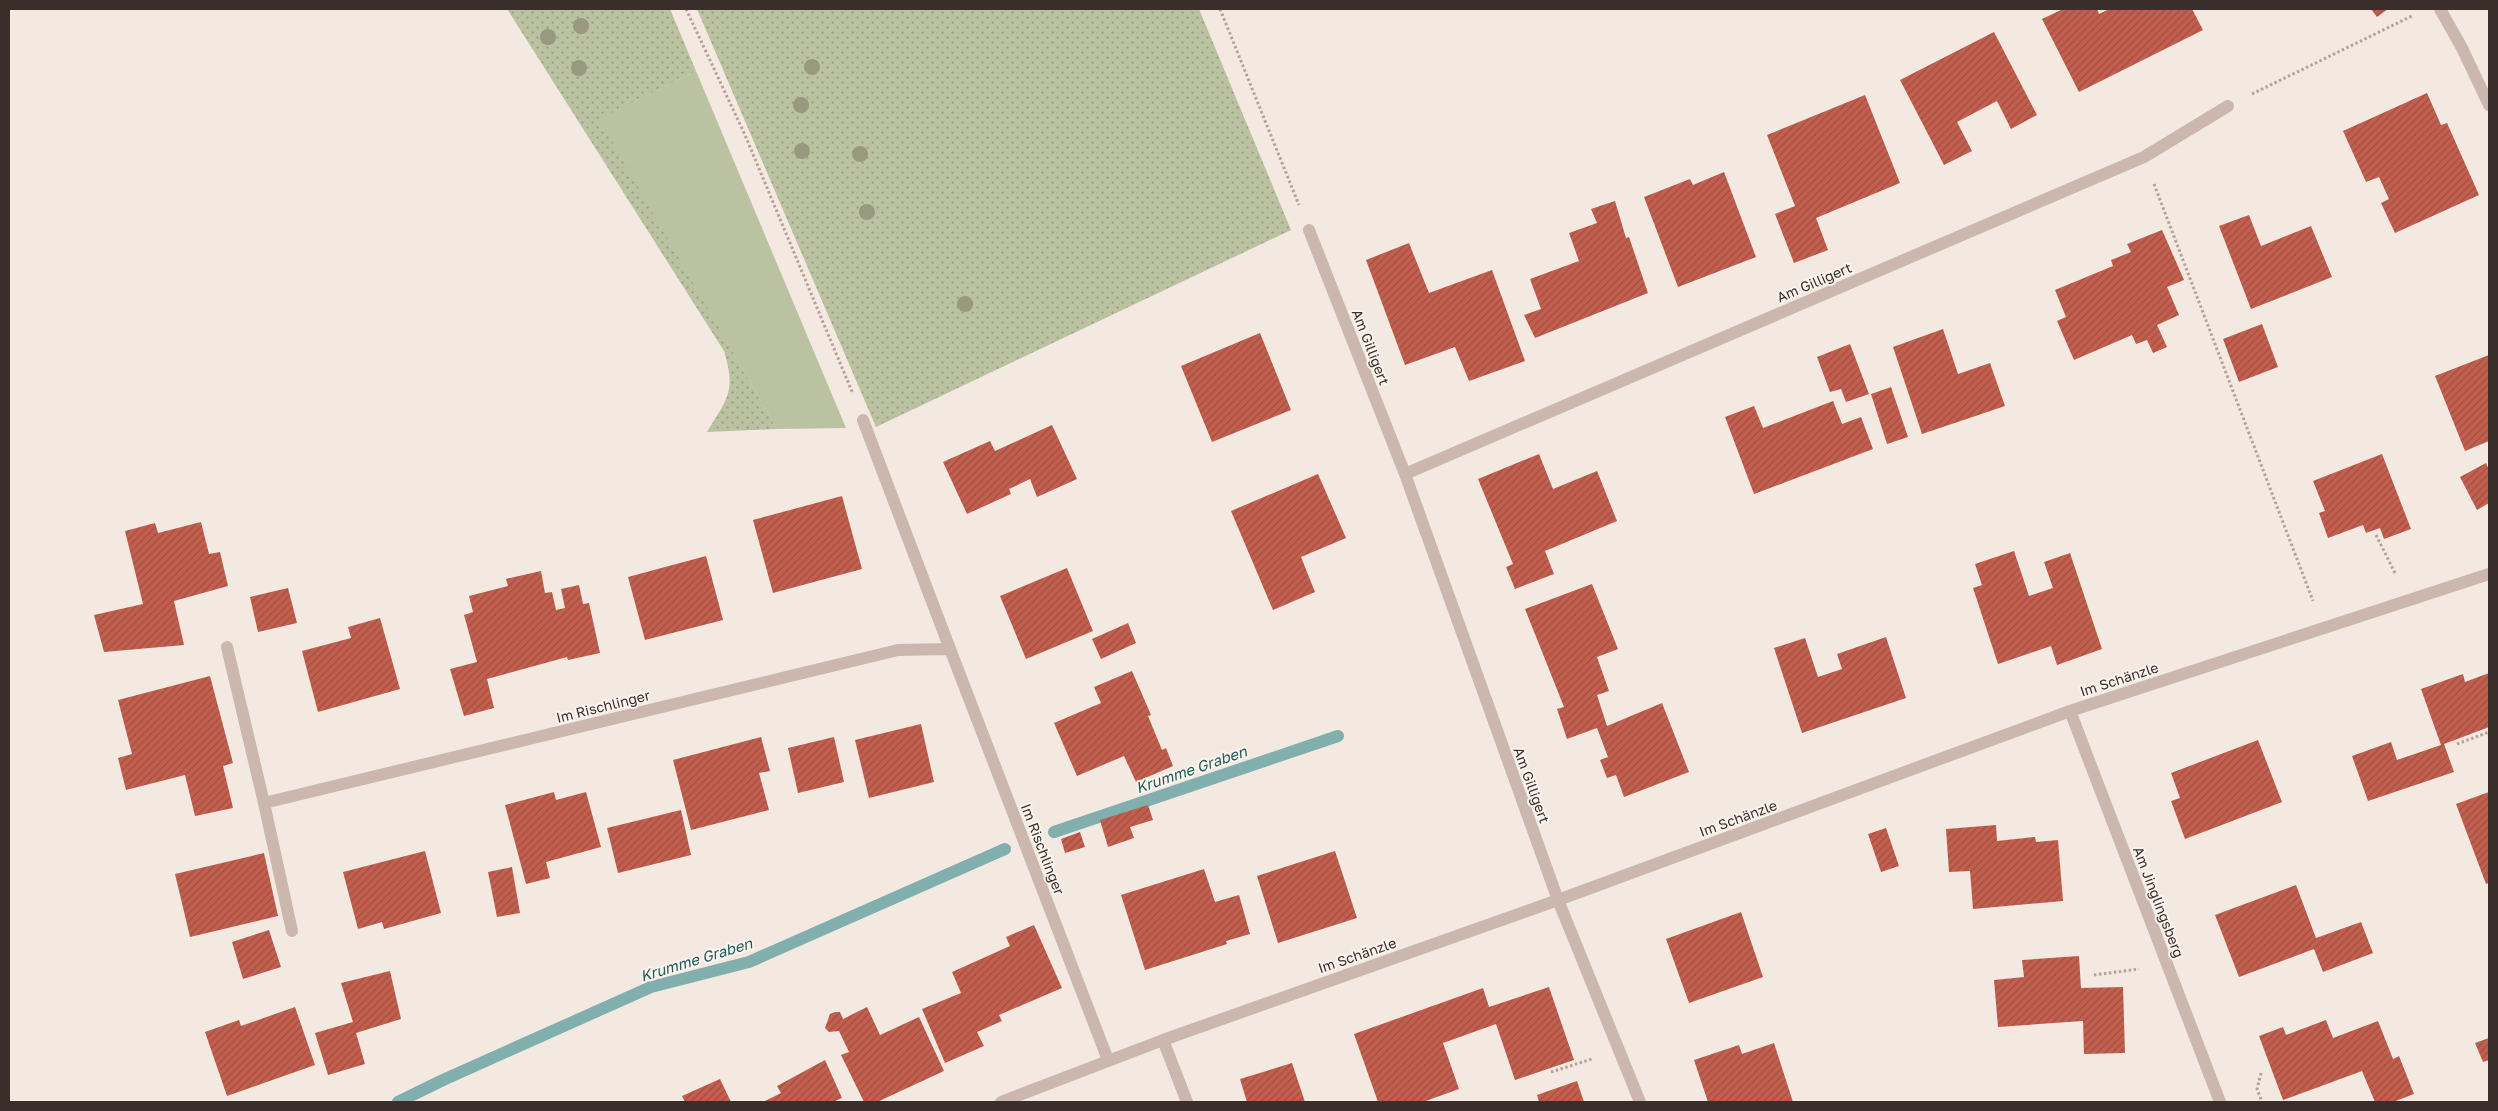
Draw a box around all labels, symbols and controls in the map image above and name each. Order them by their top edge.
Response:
street label: Am Gilligert [1774,259,1854,305]
street label: Am Gilligert [1349,307,1393,387]
street label: Im Schänzle [2078,658,2160,700]
street label: Im Rischlinger [554,686,652,726]
water label: Krumme Graben [1133,741,1250,796]
street label: Am Gilligert [1510,745,1554,825]
street label: Im Schänzle [1697,796,1779,840]
street label: Im Rischlinger [1018,801,1068,897]
street label: Am Jinglingsberg [2130,844,2188,960]
water label: Krumme Graben [638,933,755,985]
street label: Im Schänzle [1316,934,1398,976]

